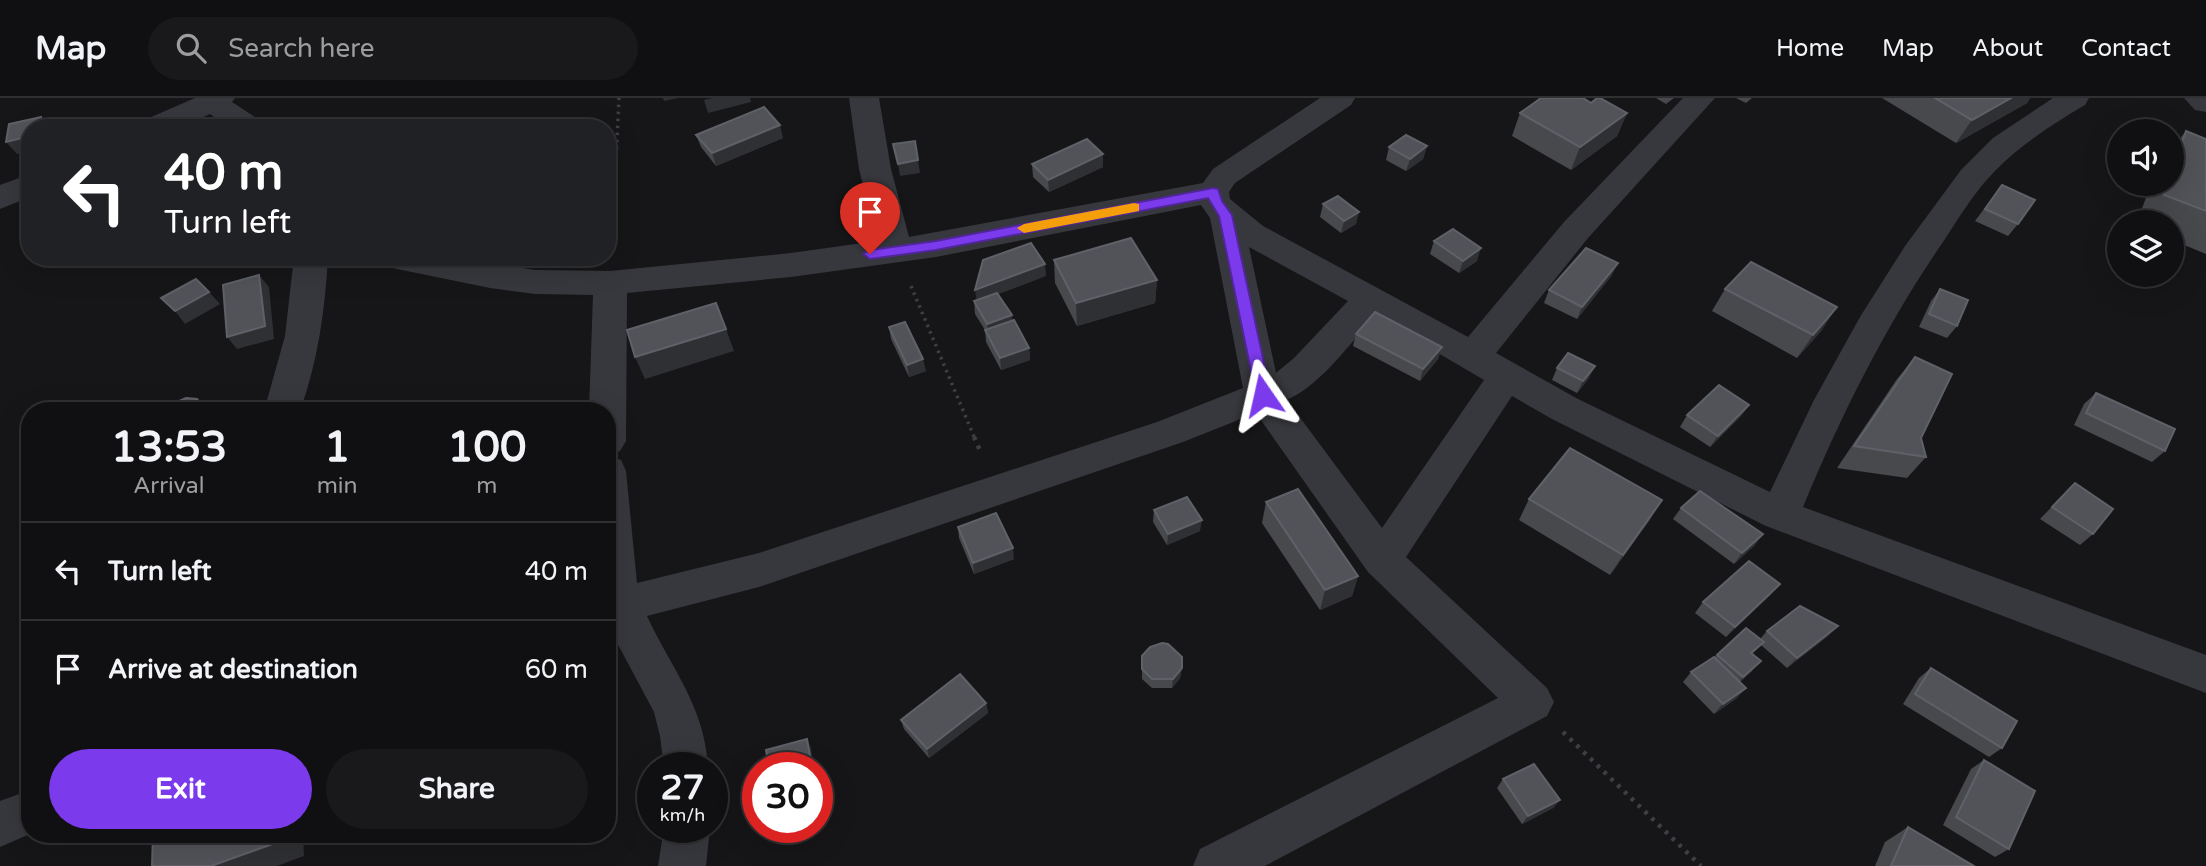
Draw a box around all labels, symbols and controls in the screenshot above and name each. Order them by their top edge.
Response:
search box [148,17,638,80]
text: Map [35,29,106,68]
icon: search [172,29,210,67]
text: Search here [228,33,374,64]
text: Home [1776,34,1844,63]
text: Map [1882,34,1934,63]
text: About [1972,34,2043,63]
text: Contact [2081,34,2171,63]
map controls [2107,119,2184,287]
button: sound [2107,119,2184,196]
text: 40 m [164,144,283,203]
icon: left [49,147,140,238]
pin [840,182,900,254]
icon: arrive [851,193,889,231]
text: Turn left [164,204,291,242]
button: layers [2107,210,2184,287]
position arrow [1226,358,1300,432]
text: 13:53 [111,422,227,473]
text: 1 [324,422,350,473]
text: 100 [447,422,526,473]
text: Arrival [133,472,204,500]
text: min [317,472,358,500]
text: m [476,472,497,500]
icon: left [49,552,87,590]
text: Turn left [108,556,211,587]
text: 40 m [525,556,588,587]
icon: arrive [49,650,87,688]
text: Arrive at destination [108,654,358,685]
text: 60 m [525,654,588,685]
button: Exit [49,749,312,829]
button: Share [326,749,588,829]
speed limit sign: 30 [742,752,833,843]
text: 27 [661,767,704,809]
text: km/h [660,804,705,826]

